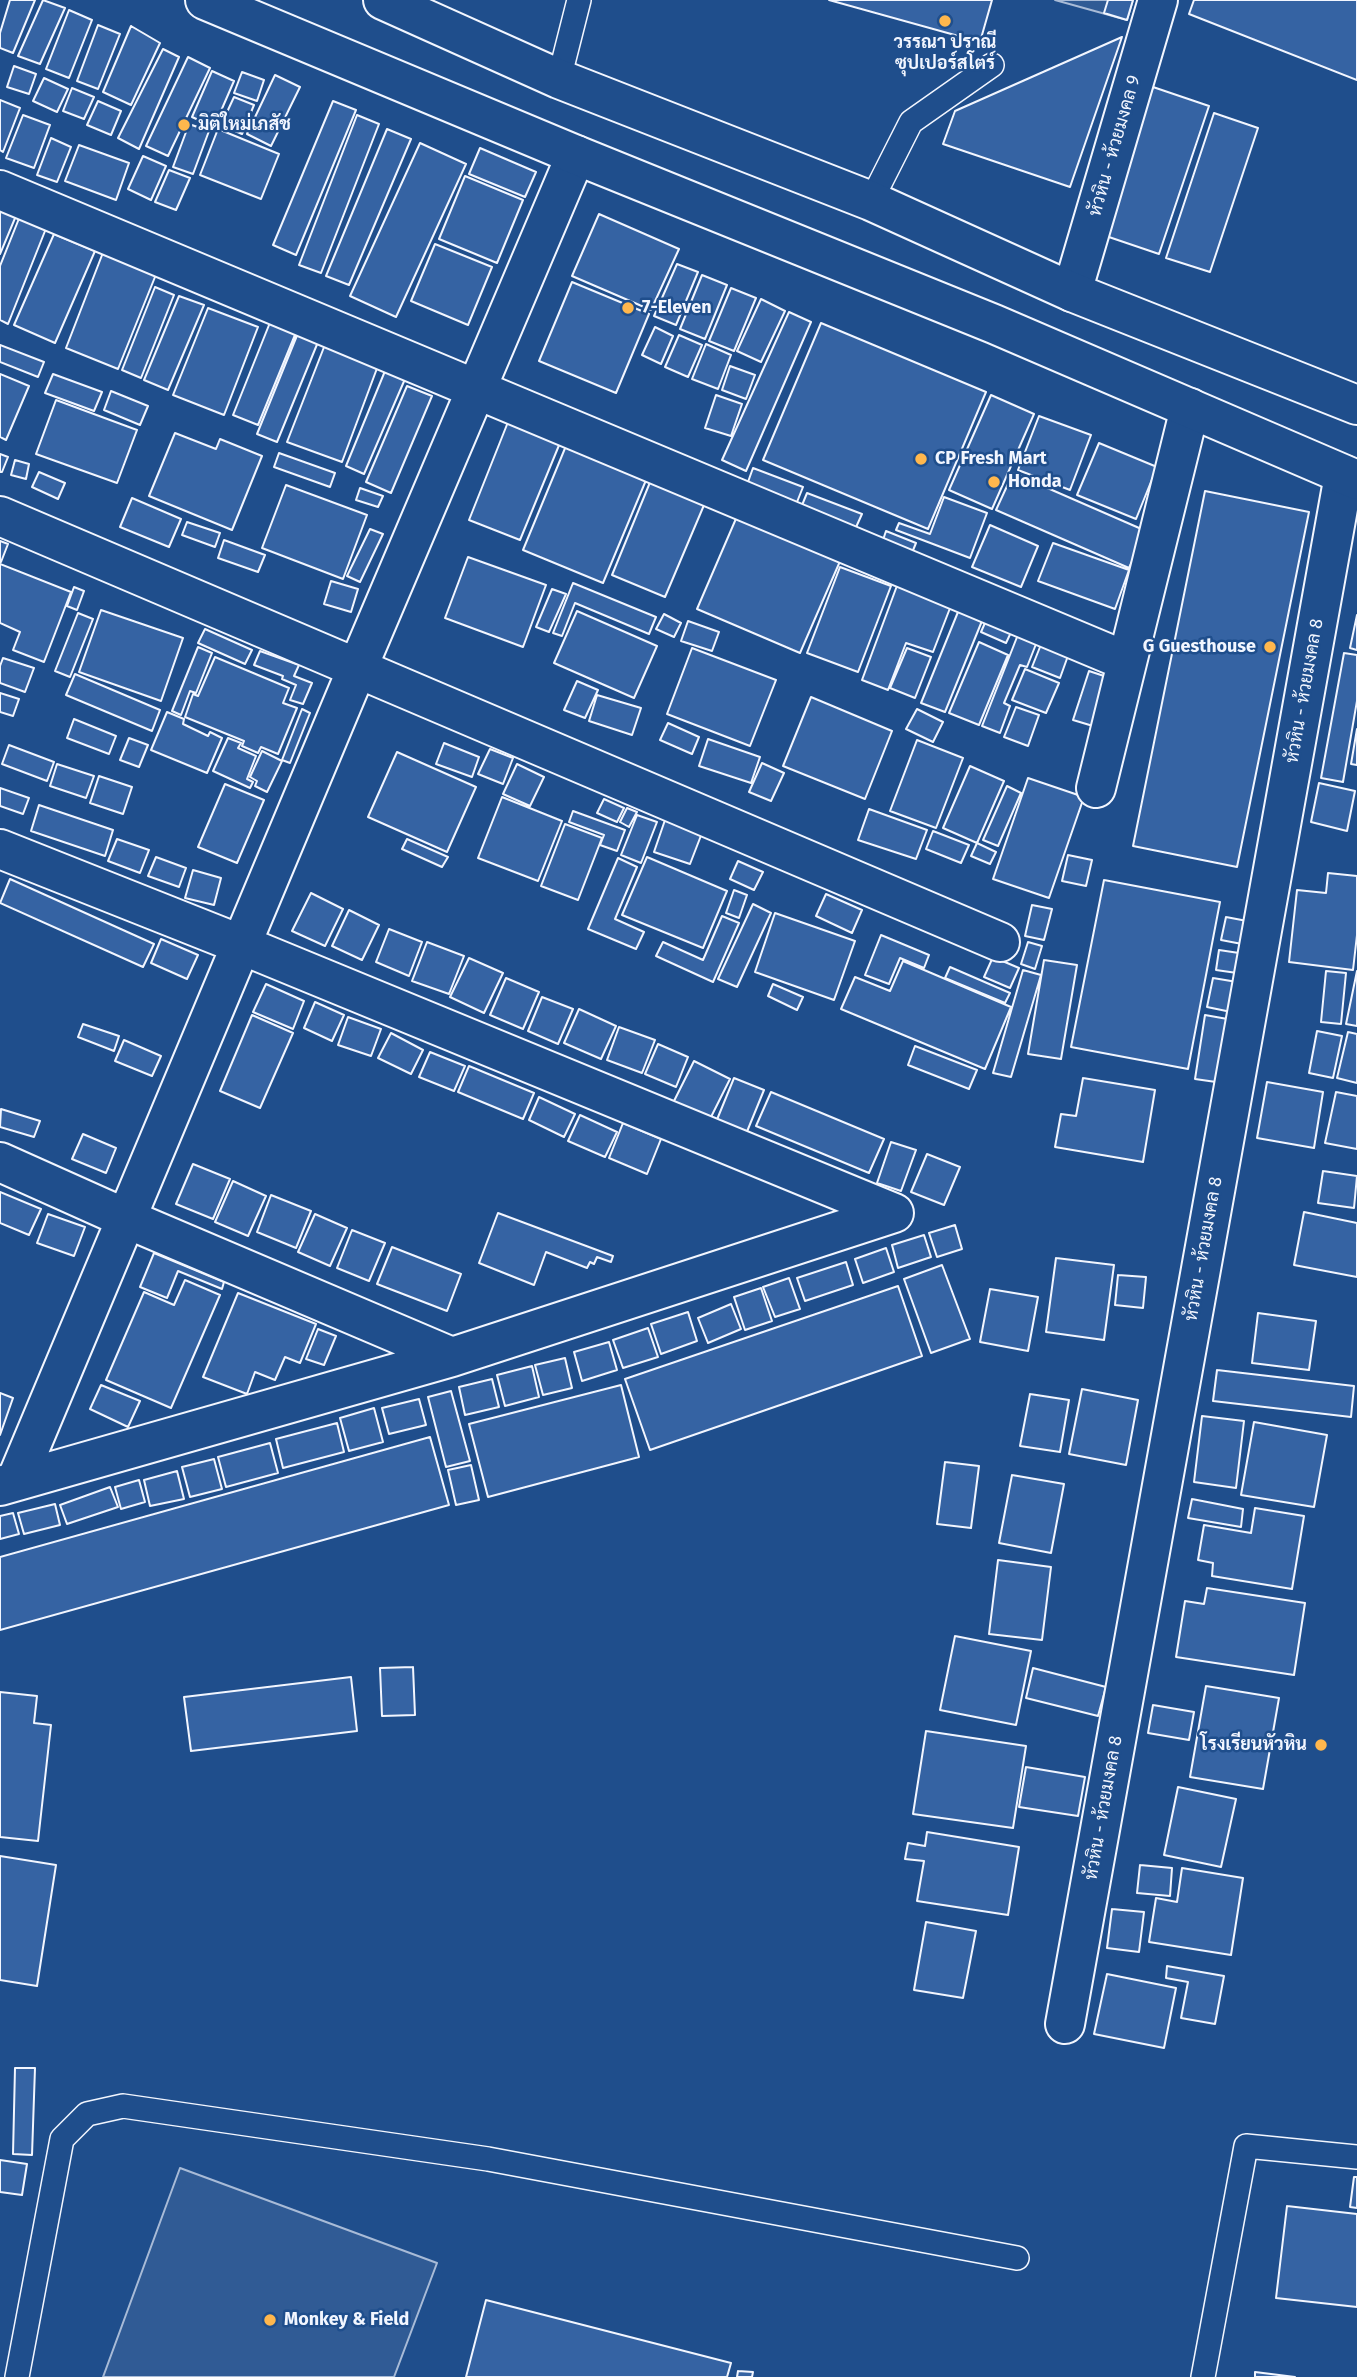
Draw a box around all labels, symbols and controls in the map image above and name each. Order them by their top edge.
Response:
marker: วรรณา ปราณี ซุปเปอร์สโตร์ [937,13,953,29]
place label: วรรณา ปราณี ซุปเปอร์สโตร์ [893,32,997,74]
street label: หัวหิน - ห้วยมงคล 9 [1084,73,1146,219]
place label: มิติใหม่เภสัช [198,114,291,136]
marker: มิติใหม่เภสัช [176,117,192,133]
place label: 7-Eleven [642,297,712,319]
marker: 7-Eleven [620,300,636,316]
place label: CP Fresh Mart [935,448,1047,470]
marker: CP Fresh Mart [913,451,929,467]
place label: Honda [1008,471,1062,493]
marker: Honda [986,474,1002,490]
street label: หัวหิน - ห้วยมงคล 8 [1282,617,1328,765]
place label: G Guesthouse [1143,636,1256,658]
marker: G Guesthouse [1262,639,1278,655]
street label: หัวหิน - ห้วยมงคล 8 [1181,1175,1227,1323]
street label: หัวหิน - ห้วยมงคล 8 [1081,1734,1127,1882]
place label: โรงเรียนหัวหิน [1200,1734,1307,1756]
marker: โรงเรียนหัวหิน [1313,1737,1329,1753]
place label: Monkey & Field [284,2309,409,2331]
marker: Monkey & Field [262,2312,278,2328]

